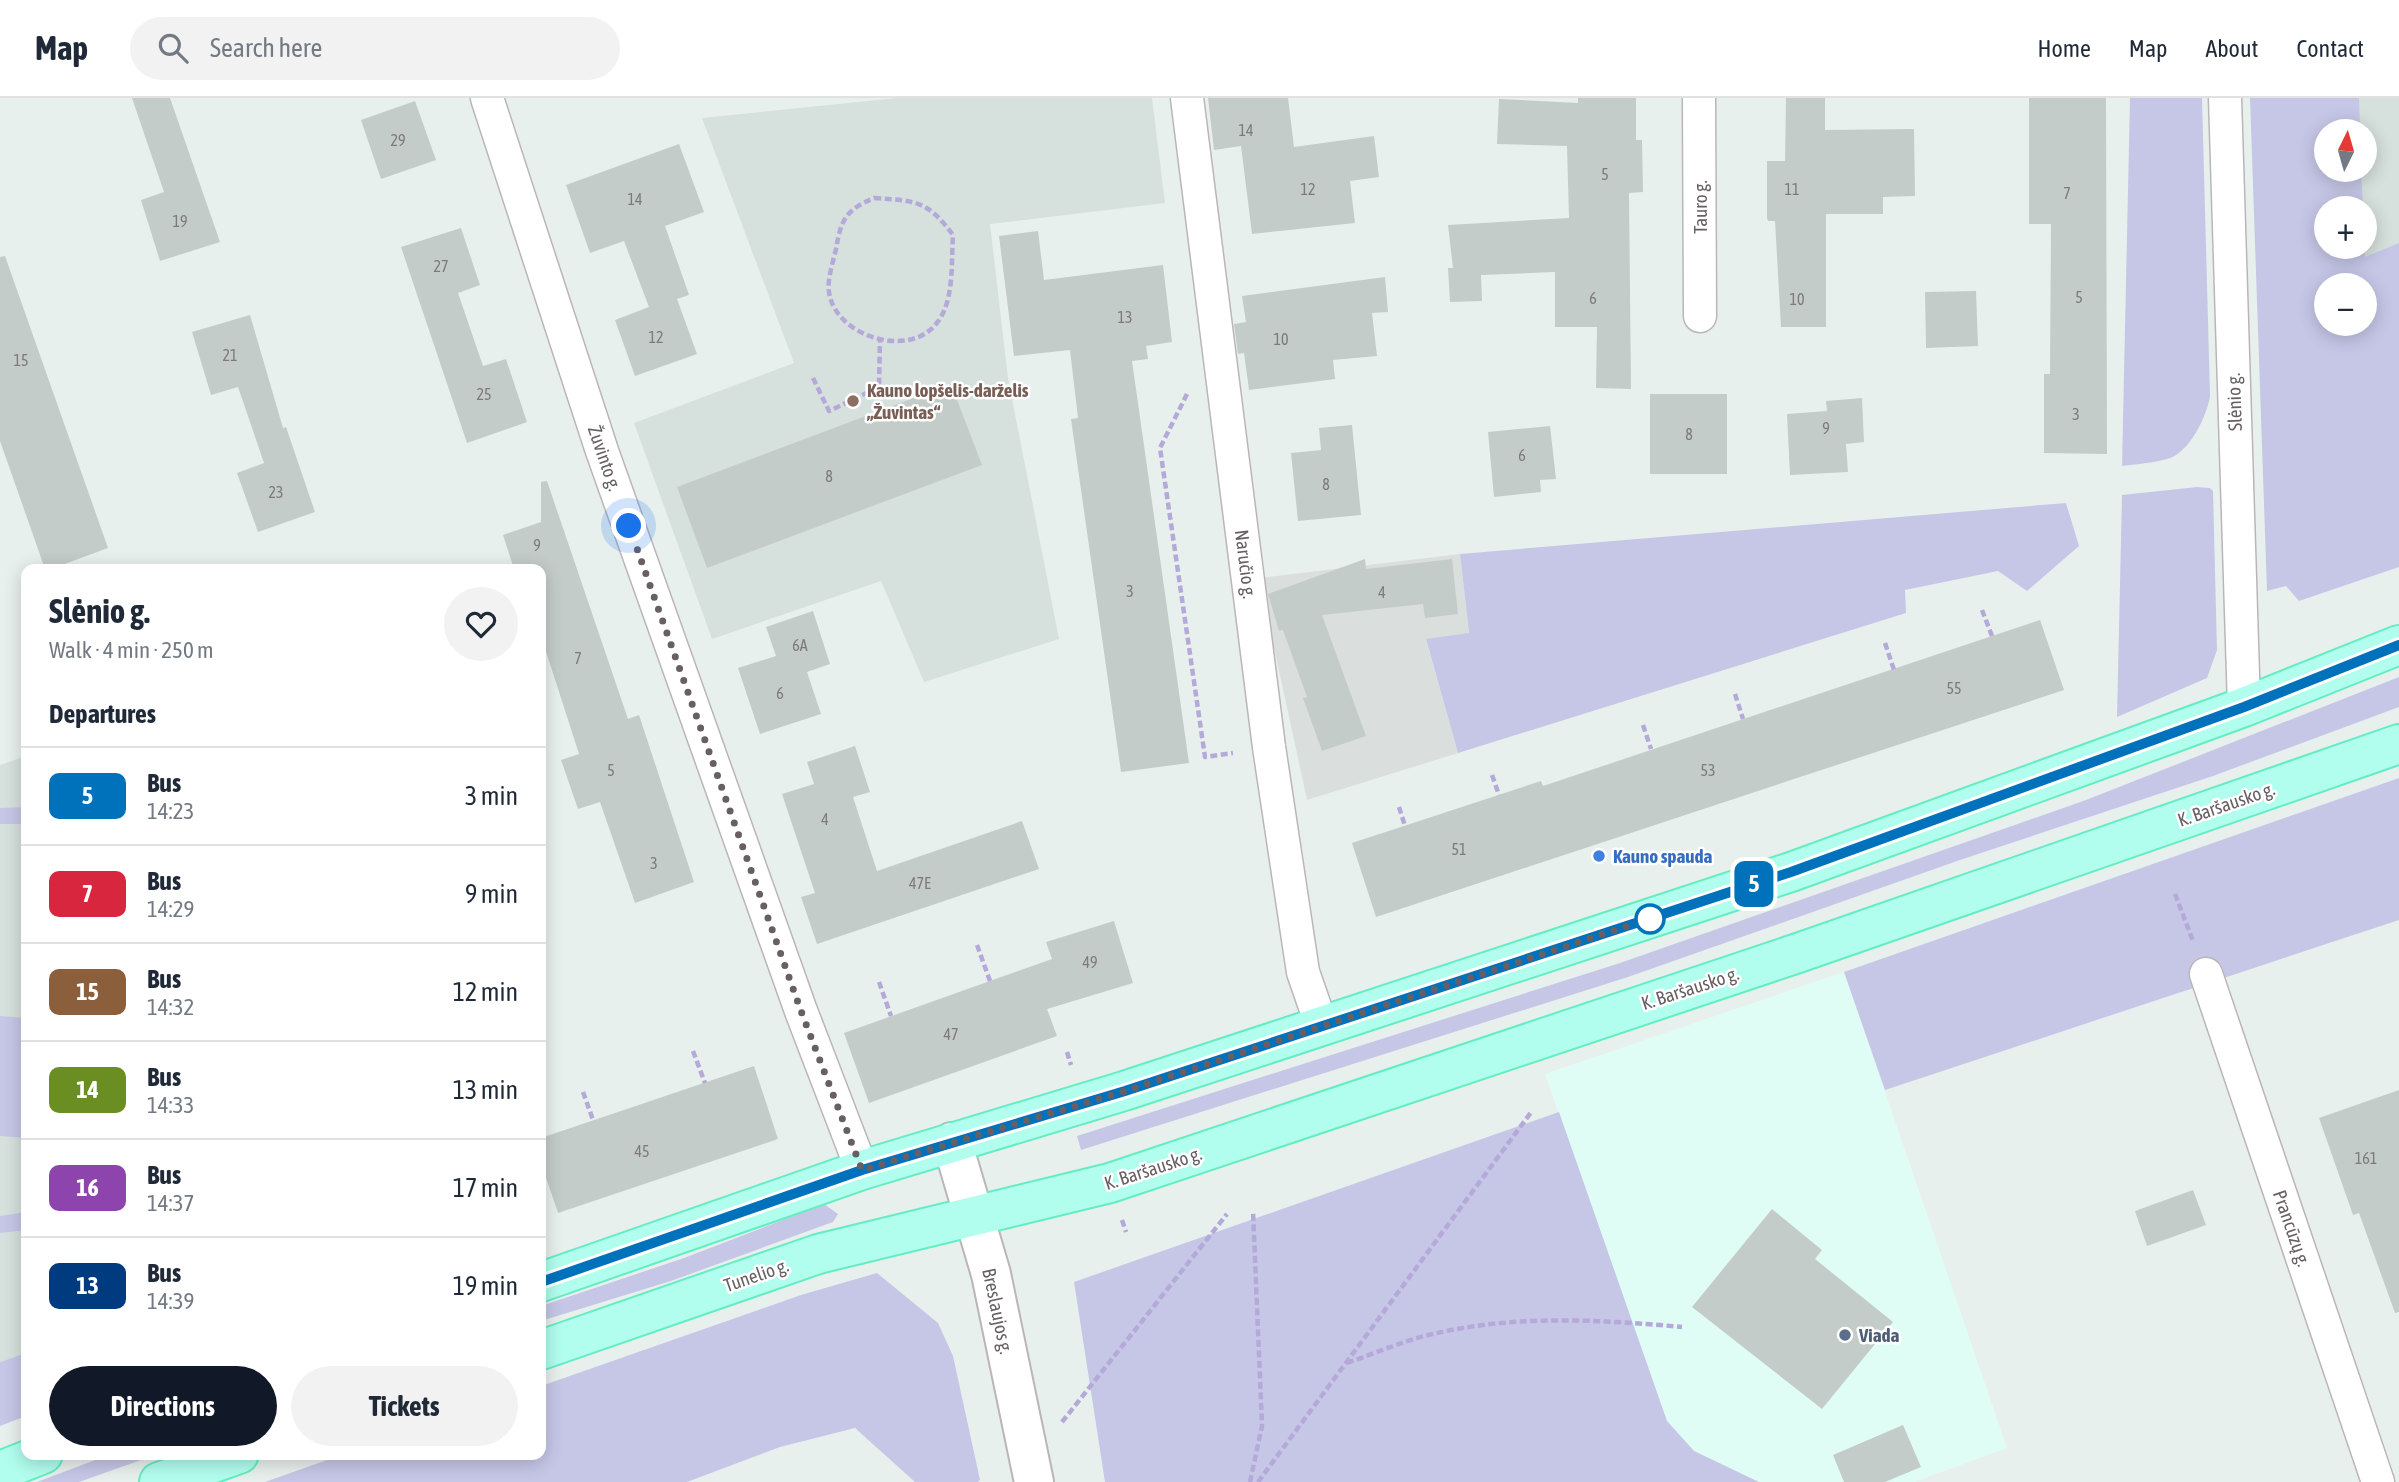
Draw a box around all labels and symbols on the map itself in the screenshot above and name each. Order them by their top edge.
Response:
north arrow [2314,119,2376,182]
house number: 14 [1238,121,1254,139]
house number: 29 [390,131,406,149]
house number: 5 [1601,165,1609,183]
house number: 12 [1300,180,1316,198]
street label: Tauro g. [1689,180,1711,234]
house number: 11 [1784,180,1800,198]
house number: 7 [2063,184,2071,202]
house number: 14 [627,190,643,208]
house number: 19 [172,212,188,230]
house number: 27 [433,257,449,275]
house number: 5 [2075,288,2083,306]
house number: 6 [1589,289,1597,307]
house number: 10 [1789,290,1805,308]
house number: 13 [1117,308,1133,326]
house number: 12 [648,328,664,346]
house number: 10 [1273,330,1289,348]
house number: 21 [222,346,238,364]
house number: 15 [13,351,29,369]
street label: Slėnio g. [2222,373,2246,431]
place label: Kauno lopšelis-darželis „Žuvintas“ [866,379,1029,423]
house number: 25 [476,385,492,403]
marker: Kauno lopšelis-darželis „Žuvintas“ [845,393,861,409]
house number: 3 [2072,405,2080,423]
house number: 9 [1822,419,1830,437]
street label: Žuvinto g. [584,423,626,493]
house number: 8 [1685,425,1693,443]
house number: 6 [1518,446,1526,464]
house number: 8 [825,467,833,485]
house number: 8 [1322,475,1330,493]
house number: 23 [268,483,284,501]
your location [611,508,646,543]
street label: Naručio g. [1231,528,1261,600]
house number: 9 [533,536,541,554]
house number: 3 [1126,582,1134,600]
house number: 4 [1378,583,1386,601]
house number: 6A [792,636,808,654]
house number: 7 [574,649,582,667]
house number: 55 [1946,679,1962,697]
house number: 6 [776,684,784,702]
house number: 5 [607,761,615,779]
house number: 53 [1700,761,1716,779]
street label: K. Baršausko g. [2175,777,2277,831]
house number: 4 [821,810,829,828]
house number: 51 [1451,840,1467,858]
place label: Kauno spauda [1613,845,1712,867]
marker: Kauno spauda [1591,848,1607,864]
house number: 3 [650,854,658,872]
line badge: 5 [1731,861,1777,907]
house number: 47E [909,874,931,892]
unlabelled marker [1635,904,1665,934]
house number: 49 [1082,953,1098,971]
street label: K. Baršausko g. [1638,962,1742,1014]
house number: 47 [943,1025,959,1043]
house number: 45 [634,1142,650,1160]
street label: K. Baršausko g. [1101,1142,1205,1194]
house number: 161 [2355,1149,2377,1167]
street label: Prancūzų g. [2269,1187,2315,1269]
street label: Tunelio g. [721,1254,791,1296]
street label: Breslaujos g. [978,1266,1018,1356]
place label: Viada [1858,1324,1900,1346]
marker: Viada [1837,1327,1853,1343]

